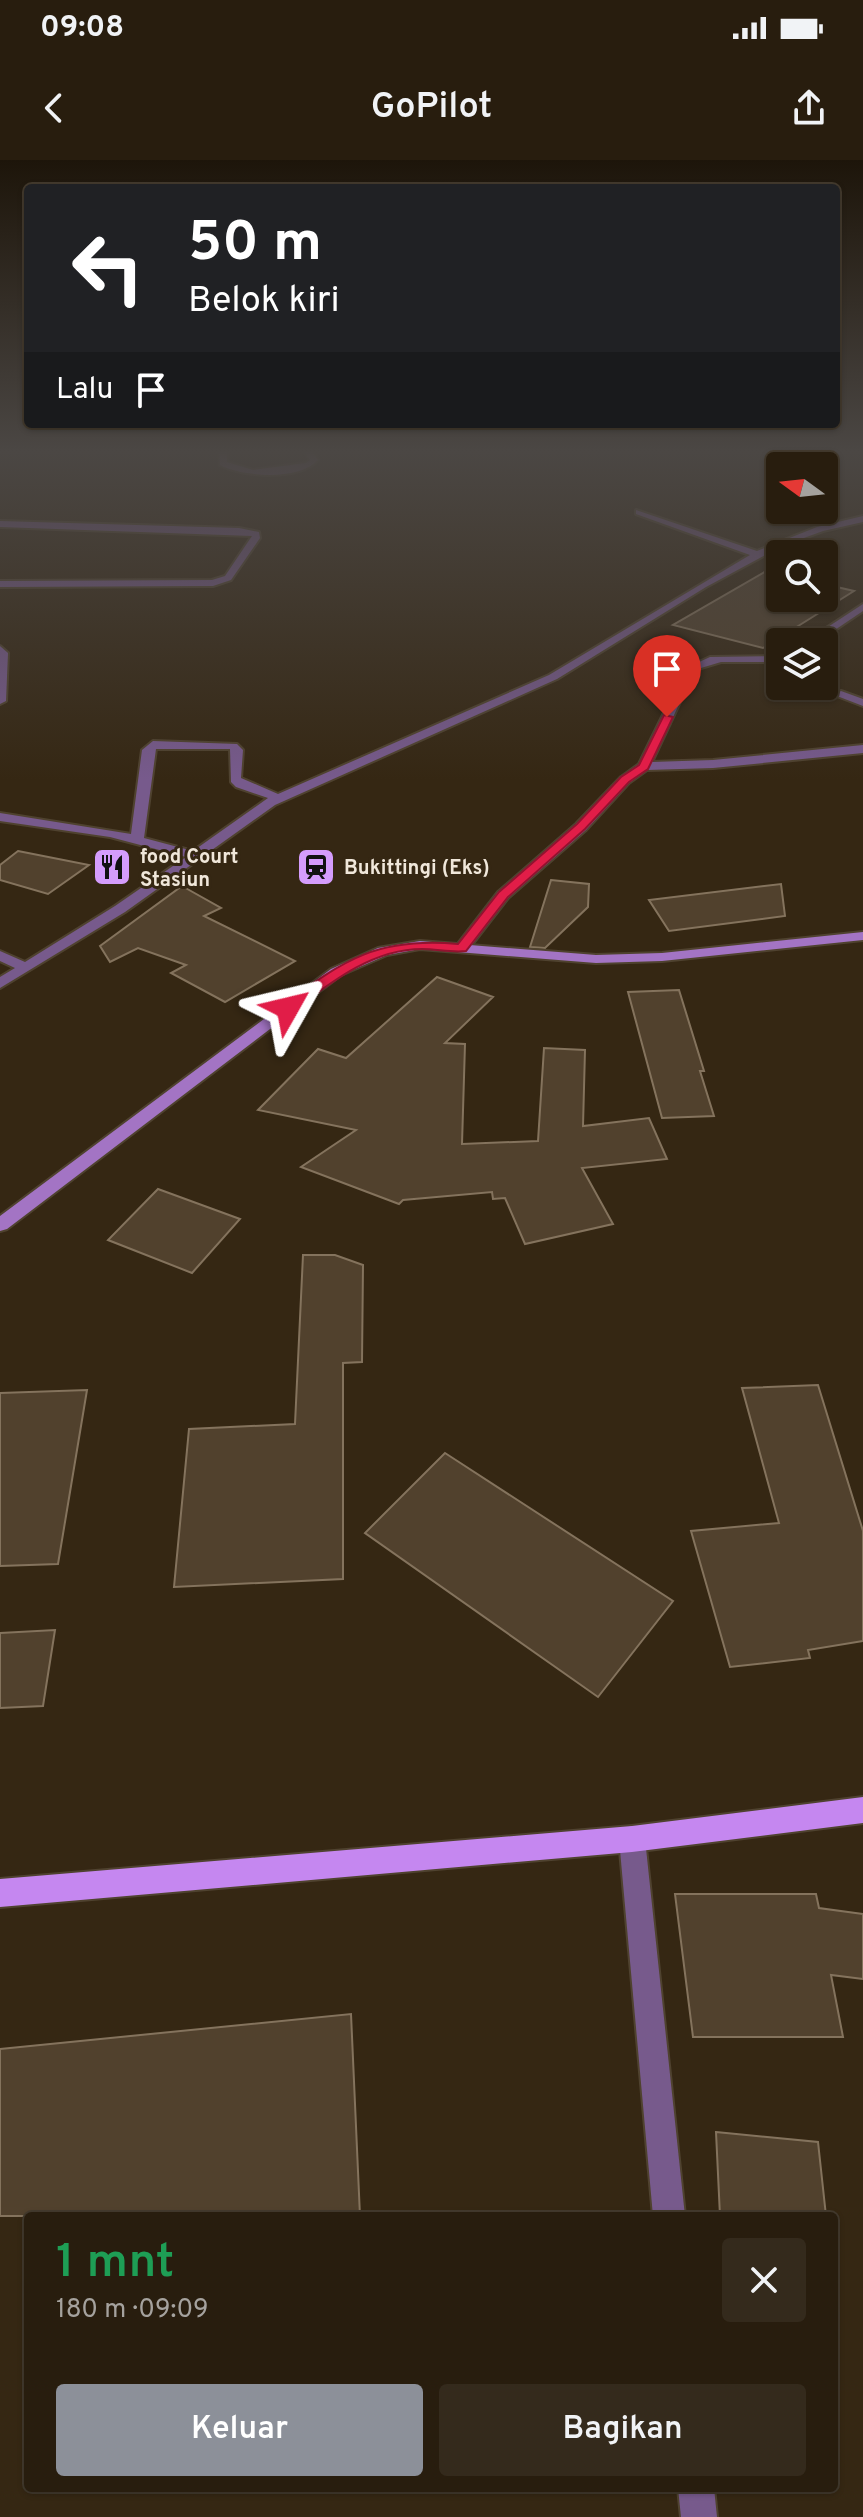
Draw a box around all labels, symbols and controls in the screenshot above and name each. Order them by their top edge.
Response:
text: 09:08 [40,10,124,47]
text: GoPilot [371,85,492,131]
icon: back [32,86,76,130]
icon: share [787,86,831,130]
text: 50 m [188,210,322,280]
icon: left [56,216,160,320]
text: Belok kiri [188,279,340,325]
icon: arrive [129,368,173,412]
text: Lalu [56,372,113,409]
north arrow [766,452,838,524]
map controls [766,452,838,700]
button: search [766,540,838,612]
button: layers [766,628,838,700]
pin [633,635,701,717]
icon: arrive [645,647,689,691]
place label: food Court Stasiun [140,845,239,894]
restaurant icon: food Court Stasiun [91,846,133,888]
station icon: Bukittingi (Eks) [295,846,337,888]
place label: Bukittingi (Eks) [344,856,490,882]
position arrow [246,966,330,1050]
text: 1 mnt [56,2234,174,2294]
button: close [722,2238,806,2322]
text: 180 m · 09:09 [56,2294,209,2327]
button: Keluar [56,2384,423,2476]
button: Bagikan [439,2384,806,2476]

